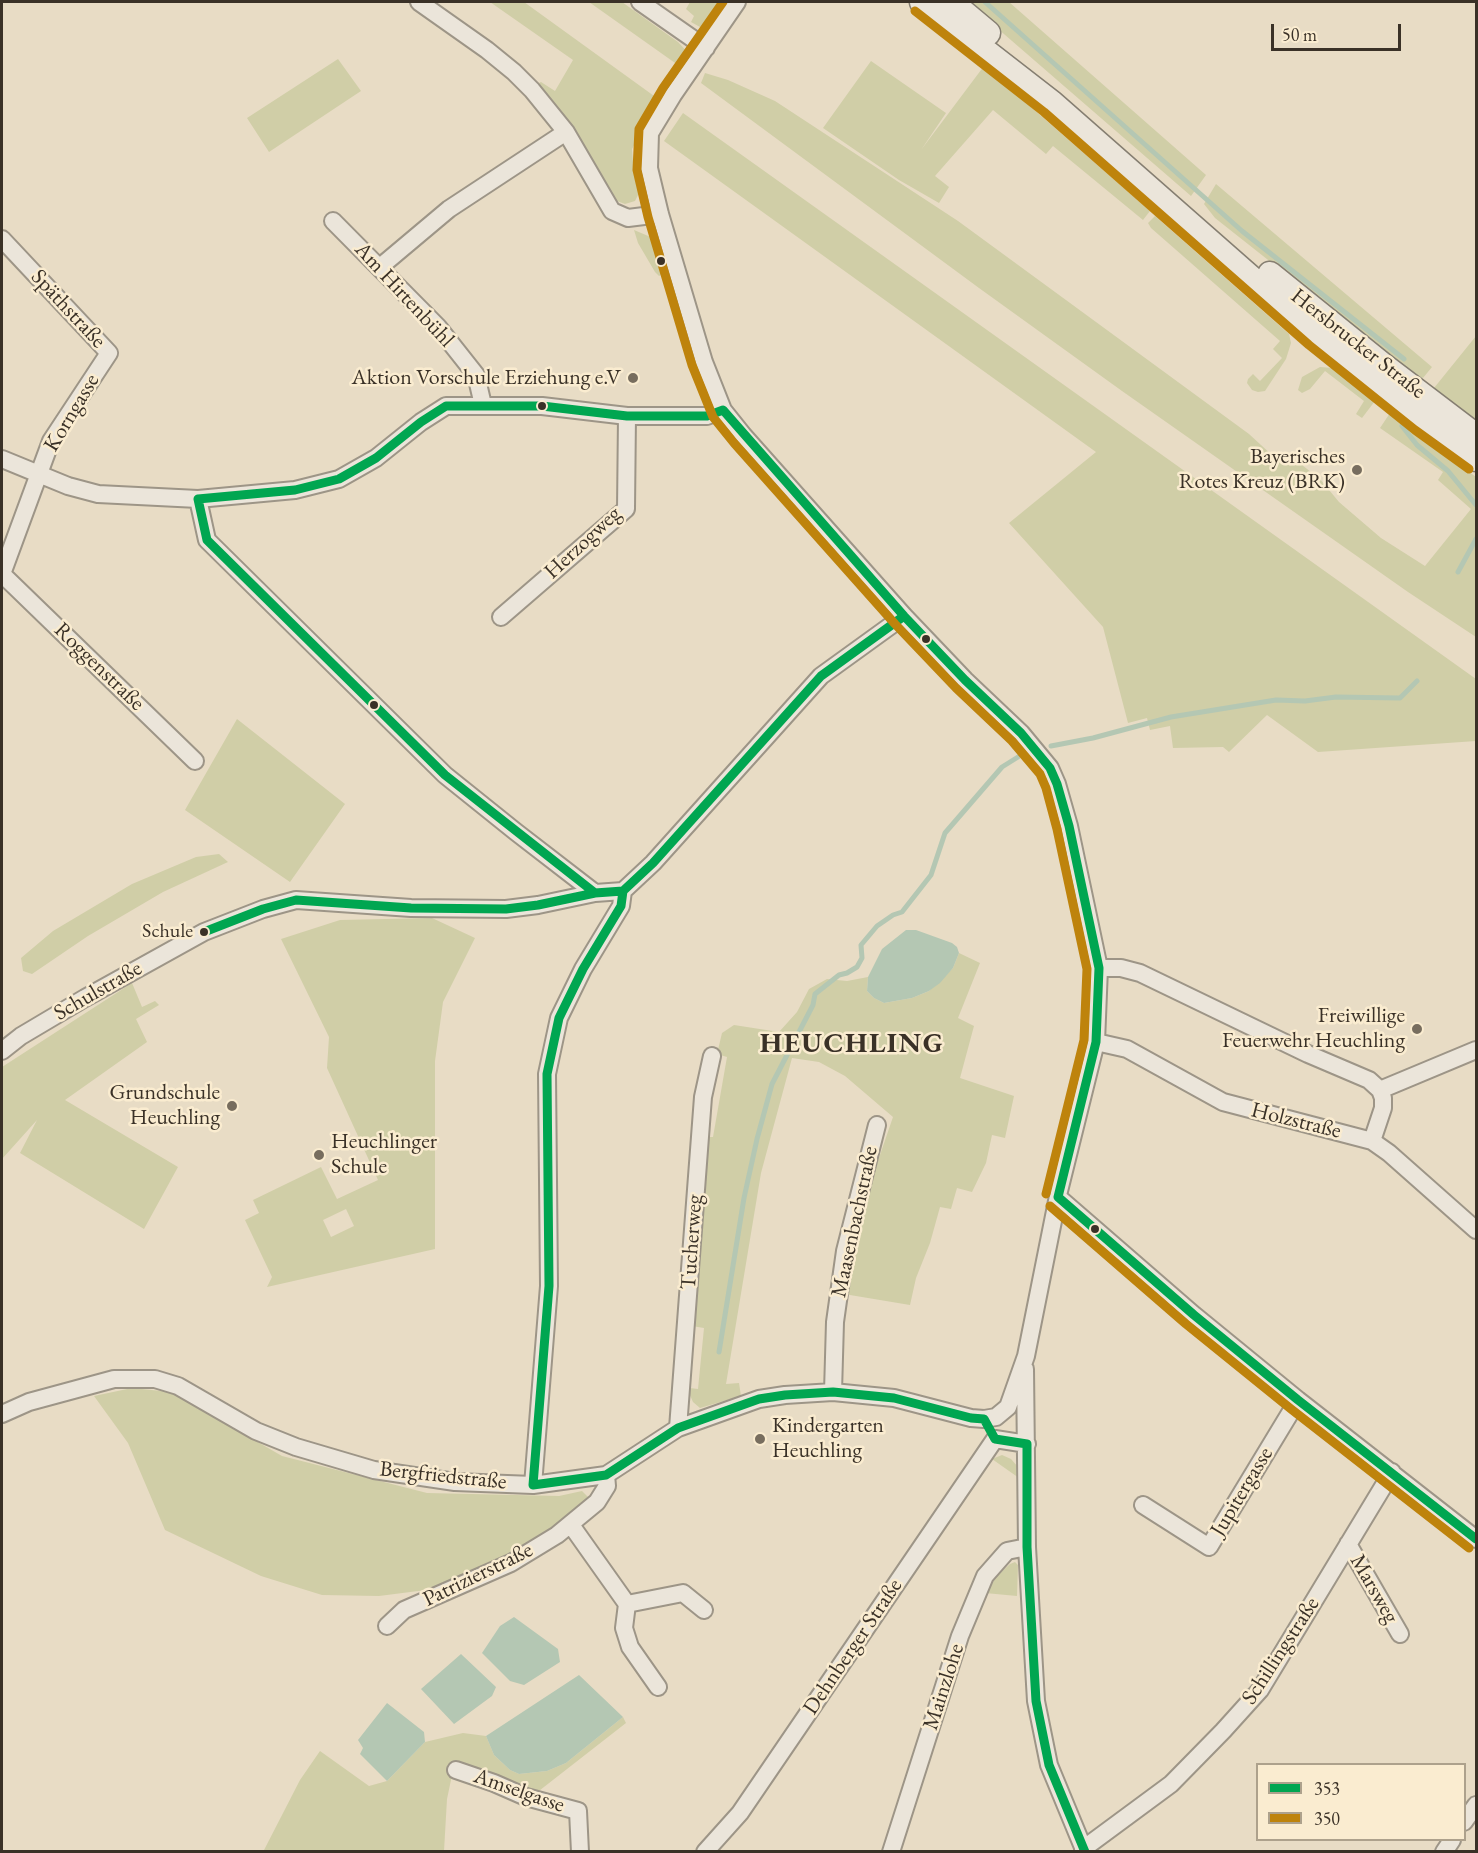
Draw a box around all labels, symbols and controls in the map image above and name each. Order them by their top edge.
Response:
scale bar [1274,12,1404,50]
text: 50 m [1282,23,1317,46]
street label: Am Hirtenbühl [349,237,459,353]
unlabelled marker [655,255,667,267]
street label: Späthstraße [25,264,111,354]
street label: Hersbrucker Straße [1285,283,1431,405]
place label: Aktion Vorschule Erziehung e.V [351,365,621,391]
street label: Korngasse [39,369,105,457]
marker: Aktion Vorschule Erziehung e.V [626,371,640,385]
unlabelled marker [536,400,548,412]
place label: Bayerisches Rotes Kreuz (BRK) [1179,444,1345,496]
marker: Bayerisches Rotes Kreuz (BRK) [1350,463,1364,477]
street label: Herzogweg [539,501,627,585]
street label: Roggenstraße [48,617,150,717]
unlabelled marker [920,633,932,645]
unlabelled marker [368,699,380,711]
place label: Schule [142,920,193,944]
marker: Schule [198,926,210,938]
street label: Schulstraße [49,955,147,1027]
place label: Freiwillige Feuerwehr Heuchling [1222,1003,1405,1054]
marker: Freiwillige Feuerwehr Heuchling [1410,1022,1424,1036]
district label: HEUCHLING [760,1027,944,1061]
place label: Grundschule Heuchling [109,1080,220,1132]
street label: Holzstraße [1248,1097,1344,1145]
marker: Grundschule Heuchling [225,1099,239,1113]
place label: Heuchlinger Schule [331,1129,437,1180]
street label: Maasenbachstraße [826,1144,884,1300]
marker: Heuchlinger Schule [312,1148,326,1162]
street label: Tucherweg [676,1194,708,1290]
unlabelled marker [1089,1223,1101,1235]
place label: Kindergarten Heuchling [772,1413,884,1464]
marker: Kindergarten Heuchling [753,1432,767,1446]
street label: Jupitergasse [1205,1442,1279,1542]
street label: Bergfriedstraße [378,1456,508,1496]
street label: Patrizierstraße [419,1537,537,1613]
street label: Marsweg [1344,1550,1404,1628]
street label: Dehnberger Straße [798,1574,908,1720]
street label: Schillingstraße [1236,1592,1326,1710]
street label: Mainzlohe [918,1640,970,1734]
street label: Amselgasse [470,1763,568,1819]
legend [1256,1763,1466,1841]
text: 353 [1314,1777,1340,1800]
text: 350 [1314,1807,1340,1830]

